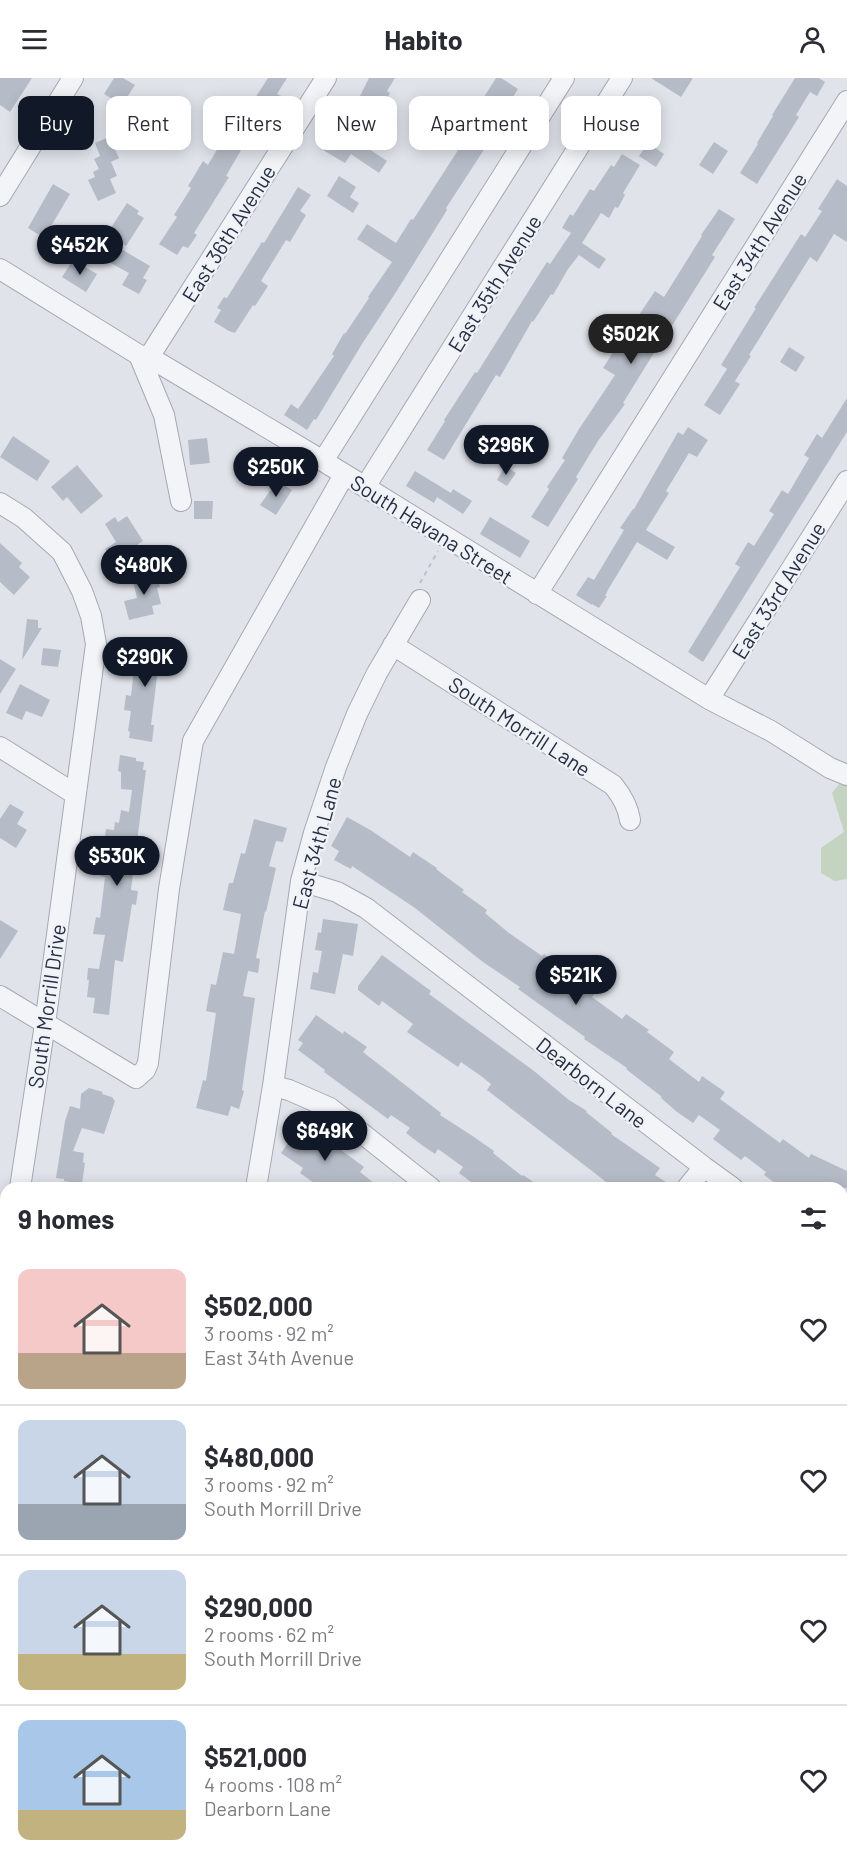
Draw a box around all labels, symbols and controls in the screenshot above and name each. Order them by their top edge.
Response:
icon: menu [18,23,51,56]
text: Habito [384,23,463,55]
icon: person [796,23,829,56]
chip: Buy [18,96,94,150]
chip: Rent [106,96,191,150]
chip: Filters [203,96,303,150]
chip: New [315,96,397,150]
chip: Apartment [409,96,549,150]
chip: House [561,96,661,150]
street label: East 36th Avenue [176,160,280,306]
street label: East 34th Avenue [707,168,811,314]
street label: East 35th Avenue [442,210,546,356]
pin: $452K [38,225,122,276]
text: $452K [51,232,109,256]
pin: $502K [589,314,673,365]
text: $502K [602,321,660,345]
pin: $296K [464,425,548,476]
text: $296K [478,432,534,456]
pin: $250K [234,447,318,498]
text: $250K [247,454,305,478]
street label: South Havana Street [346,469,518,589]
street label: East 33rd Avenue [726,517,830,663]
pin: $480K [102,545,186,596]
text: $480K [115,552,173,576]
pin: $290K [103,637,187,688]
text: $290K [116,644,174,668]
street label: South Morrill Lane [444,671,596,781]
street label: East 34th Lane [286,774,346,912]
pin: $530K [75,836,159,887]
text: $530K [89,843,145,867]
street label: South Morrill Drive [22,922,70,1090]
pin: $521K [534,955,618,1006]
text: $521K [550,962,602,986]
street label: Dearborn Lane [532,1031,652,1133]
pin: $649K [283,1111,367,1162]
text: $649K [296,1118,354,1142]
icon: filters [797,1202,830,1235]
text: 9 homes [18,1203,114,1234]
text: $502,000 [204,1290,313,1321]
icon: home [66,1293,138,1365]
icon: heart [797,1313,830,1346]
text: 3 rooms · 92 m² [204,1321,334,1345]
text: East 34th Avenue [204,1345,354,1369]
text: $480,000 [204,1441,314,1472]
icon: home [66,1444,138,1516]
icon: heart [797,1464,830,1497]
text: 3 rooms · 92 m² [204,1472,334,1496]
text: South Morrill Drive [204,1496,362,1520]
text: $290,000 [204,1591,313,1622]
icon: home [66,1594,138,1666]
icon: heart [797,1614,830,1647]
text: 2 rooms · 62 m² [204,1622,334,1646]
text: South Morrill Drive [204,1646,362,1670]
text: $521,000 [204,1741,307,1772]
icon: home [66,1744,138,1816]
icon: heart [797,1764,830,1797]
text: 4 rooms · 108 m² [204,1772,342,1796]
text: Dearborn Lane [204,1796,331,1820]

